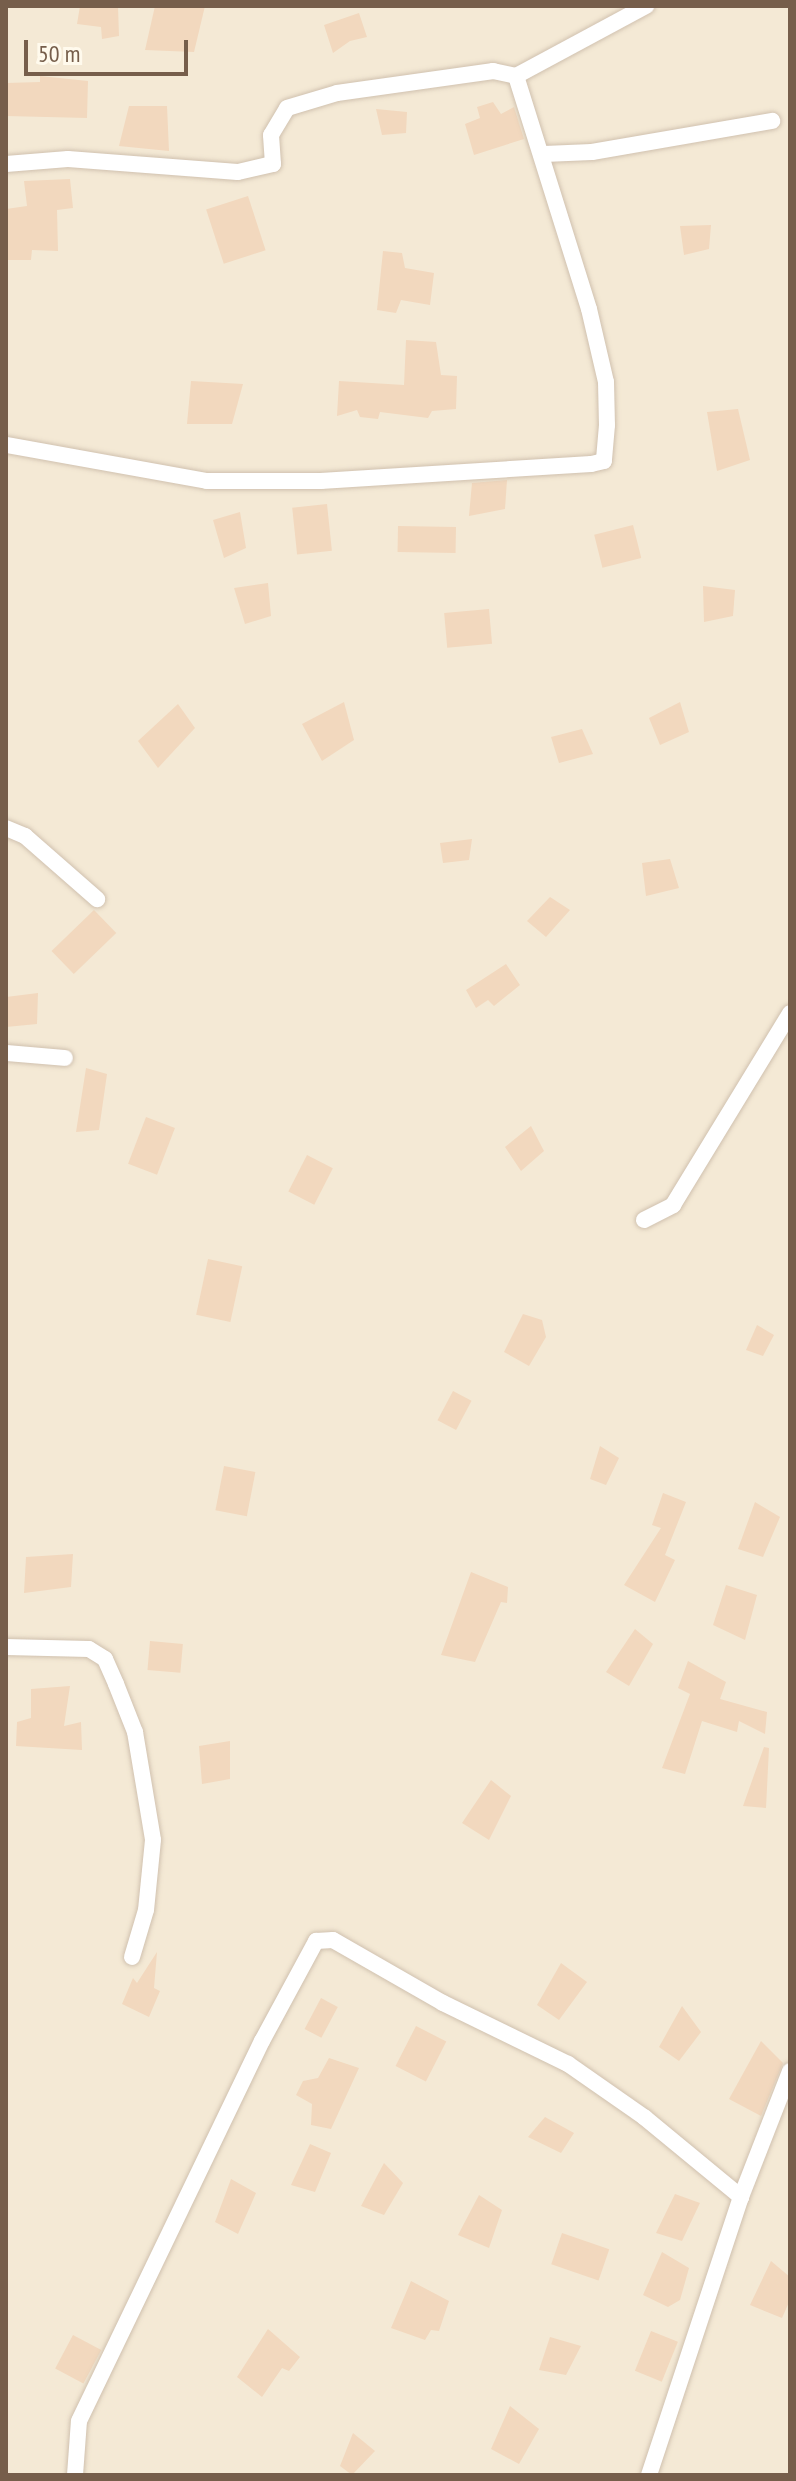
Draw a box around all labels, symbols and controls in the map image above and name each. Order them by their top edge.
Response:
scale bar [28,24,192,74]
text: 50 m [38,38,80,69]

